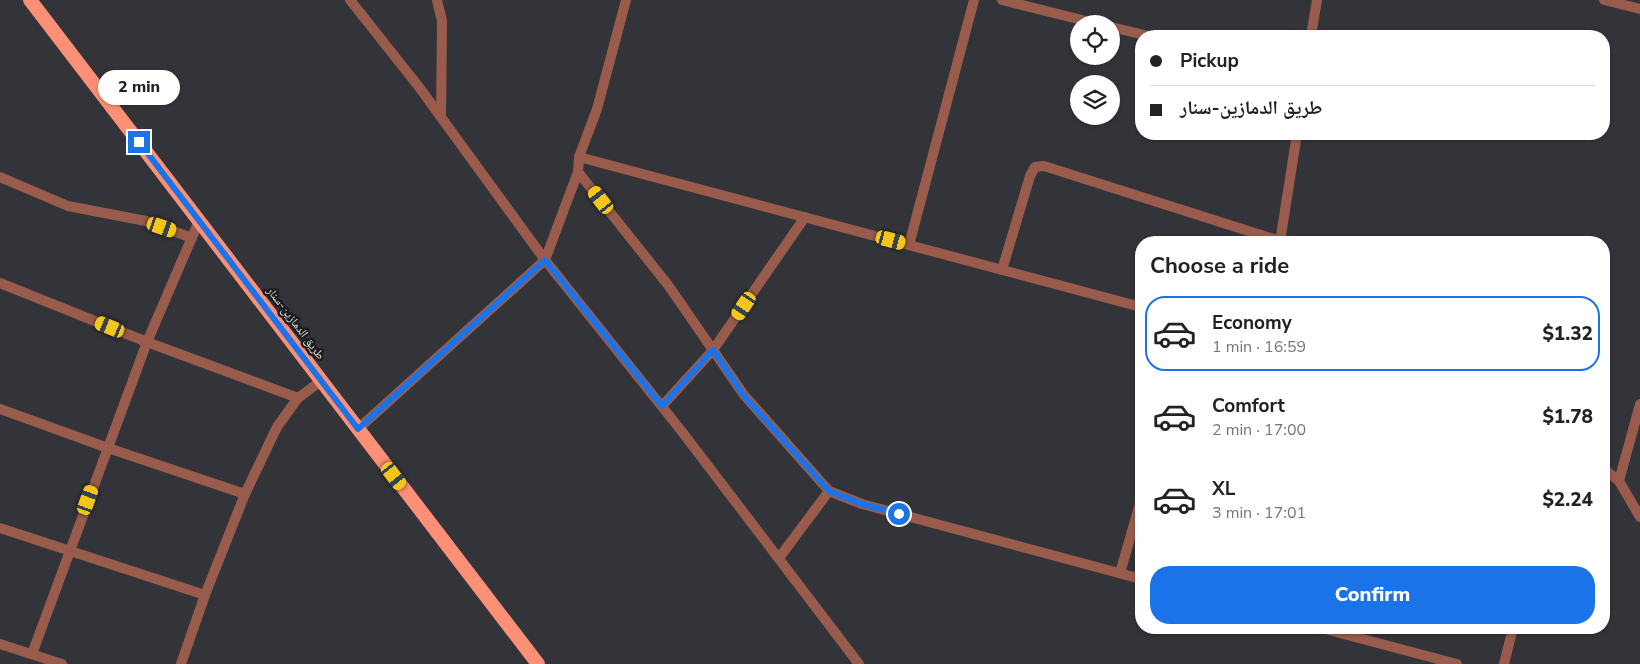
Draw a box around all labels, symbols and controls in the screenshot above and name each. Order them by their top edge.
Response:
map controls [1070,15,1120,125]
button: locate [1070,15,1120,65]
text: Pickup [1180,48,1239,74]
callout: 2 min [98,70,180,104]
button: layers [1070,75,1120,125]
text: 2 min [118,76,160,98]
text: طريق الدمازين-سنار [1180,95,1322,121]
route end [128,131,150,153]
car [585,184,616,216]
car [145,215,178,239]
car [874,229,907,251]
text: Choose a ride [1150,251,1289,281]
street label: طريق الدمازين-سنار [263,283,329,363]
car [729,289,758,323]
text: Economy [1212,310,1292,336]
icon: car [1152,311,1197,356]
car [93,314,126,340]
text: $1.32 [1542,321,1593,347]
text: 1 min · 16:59 [1212,336,1306,358]
text: Comfort [1212,393,1285,419]
icon: car [1152,394,1197,439]
text: $1.78 [1542,404,1593,430]
text: 2 min · 17:00 [1212,419,1306,441]
car [378,460,409,492]
text: XL [1212,476,1235,502]
icon: car [1152,477,1197,522]
car [75,483,100,517]
text: $2.24 [1542,487,1593,513]
text: 3 min · 17:01 [1212,502,1306,524]
route start [888,503,910,525]
button: Confirm [1150,566,1595,624]

